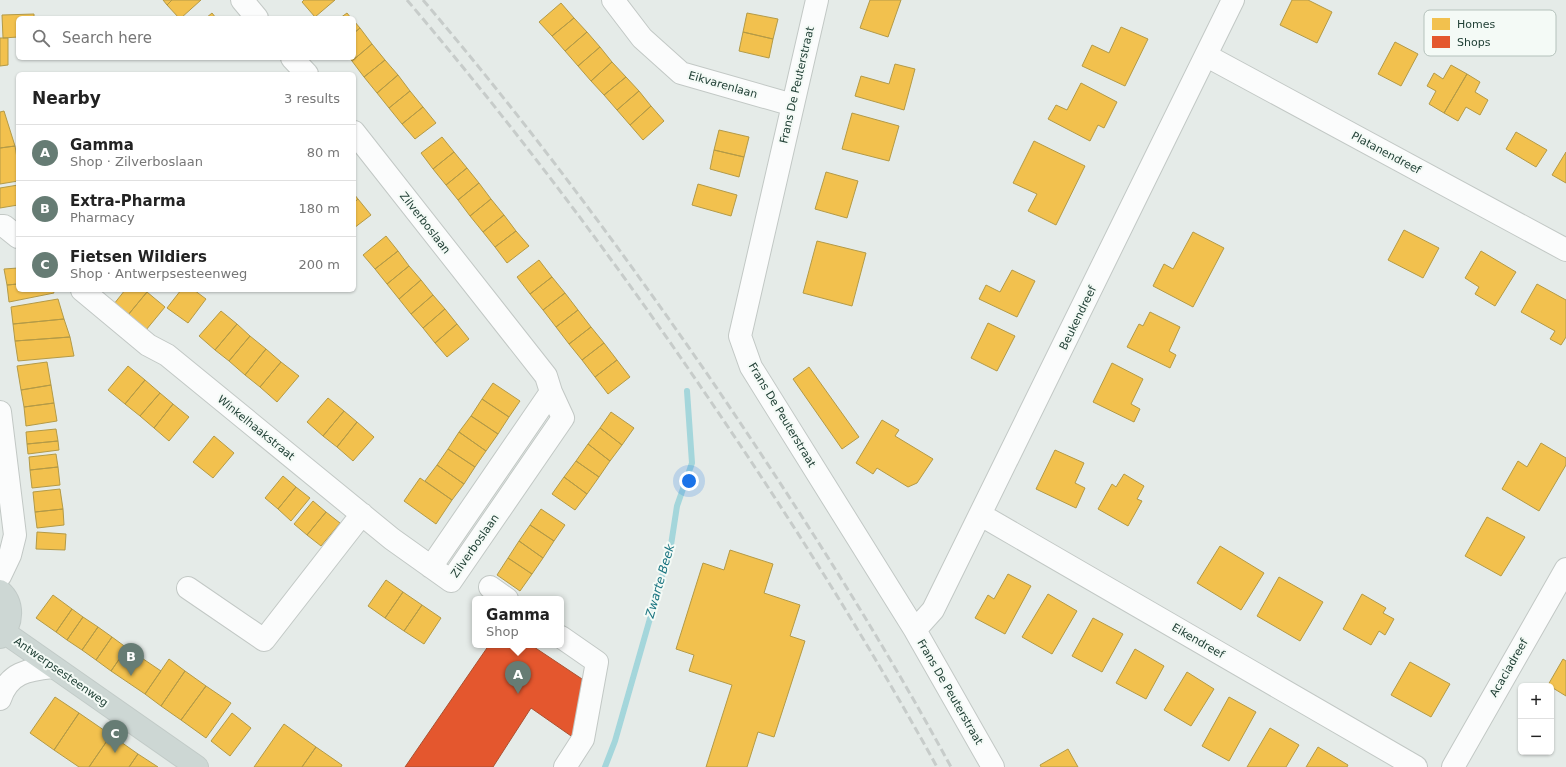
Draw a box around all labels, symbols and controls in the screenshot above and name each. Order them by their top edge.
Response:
legend [1424,10,1556,56]
search box [16,16,356,60]
text: Homes [1457,18,1495,31]
street label: Frans De Peuterstraat [777,25,817,145]
icon: search [30,27,52,49]
text: Search here [62,29,152,47]
text: Shops [1457,36,1491,49]
street label: Eikvarenlaan [687,69,759,101]
text: Nearby [32,88,101,108]
text: 3 results [284,91,340,106]
street label: Platanendreef [1349,129,1424,177]
text: Gamma [70,136,134,154]
text: A [40,145,50,160]
text: 80 m [307,145,340,160]
text: Shop · Zilverboslaan [70,154,203,169]
street label: Zilverboslaan [397,190,453,256]
text: Extra-Pharma [70,192,186,210]
text: B [40,201,50,216]
text: 180 m [298,201,340,216]
text: Pharmacy [70,210,135,225]
text: Fietsen Wildiers [70,248,207,266]
text: C [40,257,50,272]
text: 200 m [298,257,340,272]
text: Shop · Antwerpsesteenweg [70,266,247,281]
street label: Beukendreef [1057,283,1100,352]
street label: Frans De Peuterstraat [746,360,819,470]
street label: Winkelhaakstraat [215,393,298,464]
your location [679,471,699,491]
street label: Zilverboslaan [448,512,502,580]
water label: Zwarte Beek [642,541,678,621]
popup [472,596,564,648]
text: Gamma [486,606,550,624]
street label: Eikendreef [1169,621,1228,662]
text: Shop [486,624,519,639]
street label: Antwerpsesteenweg [11,635,111,709]
street label: Acaciadreef [1487,636,1531,699]
street label: Frans De Peuterstraat [914,637,986,748]
pin: B [118,643,144,676]
pin: A [505,661,531,694]
map controls [1518,683,1554,755]
button: + [1518,683,1554,719]
button: − [1518,719,1554,755]
pin: C [102,720,128,753]

